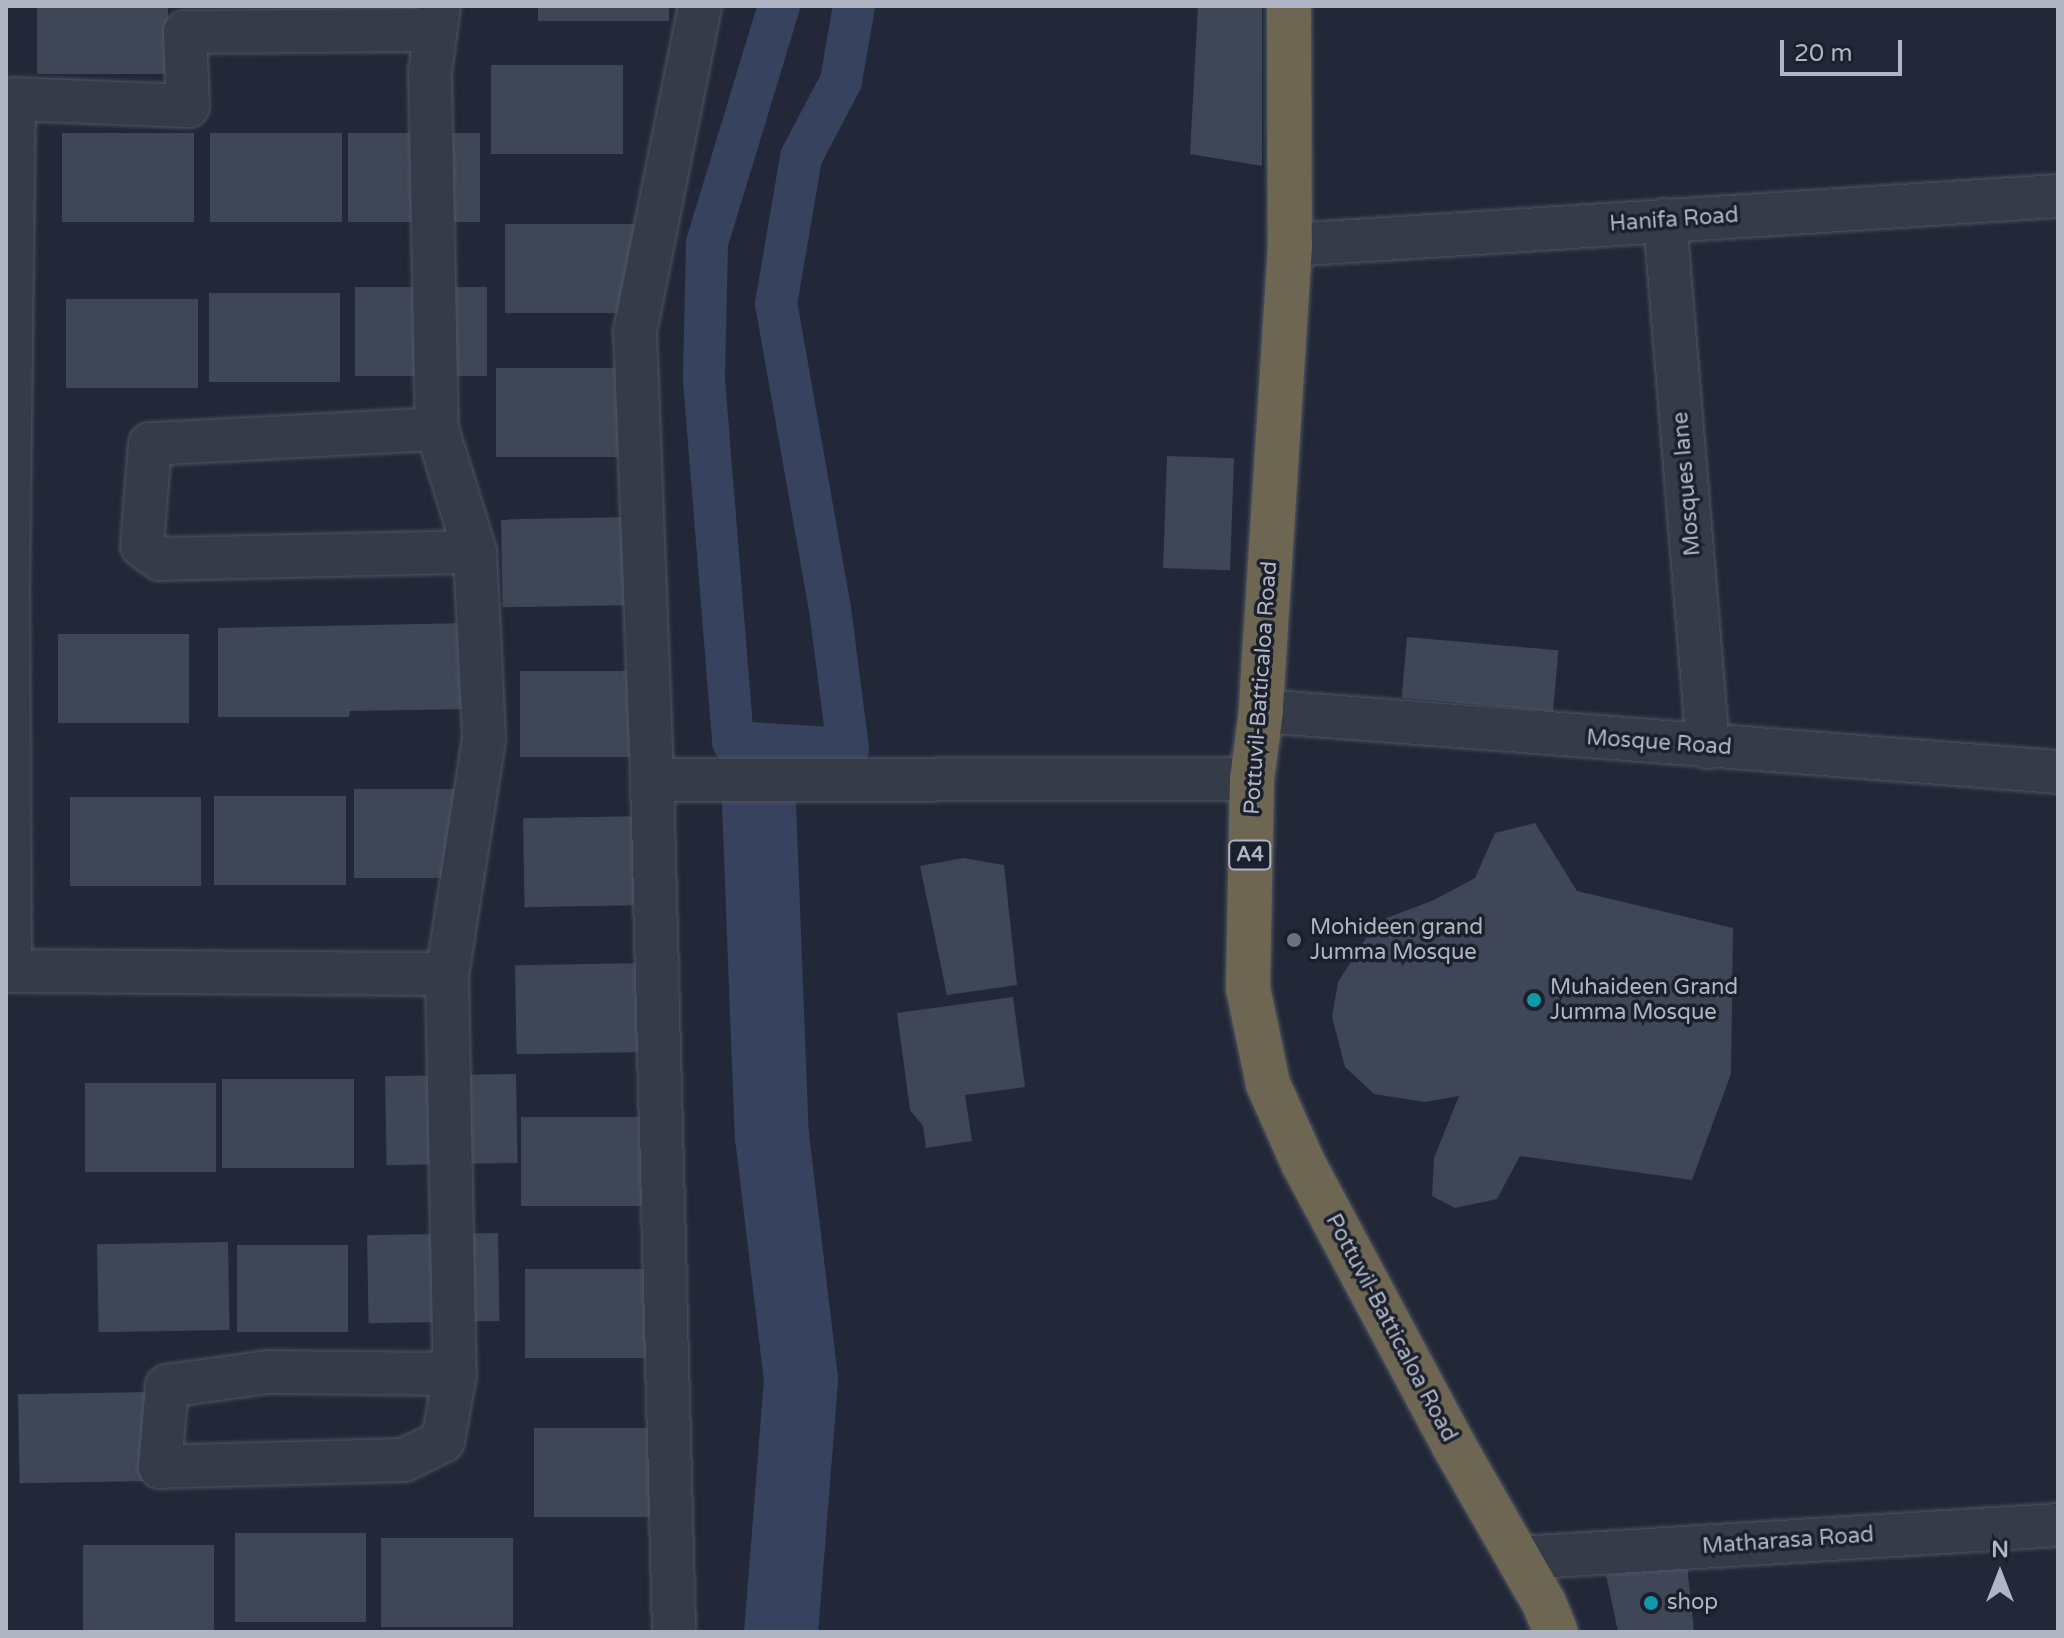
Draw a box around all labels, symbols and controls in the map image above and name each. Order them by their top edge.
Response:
scale bar [1784,24,1906,74]
text: 20 m [1794,39,1852,68]
street label: Hanifa Road [1609,202,1739,238]
street label: Mosques lane [1668,411,1706,557]
street label: Pottuvil-Batticaloa Road [1239,560,1283,816]
street label: Mosque Road [1585,725,1733,761]
road number: A4 [1228,839,1272,871]
place label: Mohideen grand Jumma Mosque [1310,914,1483,966]
marker: Mohideen grand Jumma Mosque [1285,931,1303,949]
place label: Muhaideen Grand Jumma Mosque [1550,974,1738,1026]
marker: Muhaideen Grand Jumma Mosque [1525,991,1543,1009]
street label: Pottuvil-Batticaloa Road [1320,1210,1462,1446]
street label: Matharasa Road [1701,1522,1875,1560]
north arrow [1960,1534,2040,1614]
text: N [1991,1537,2009,1563]
place label: shop [1667,1590,1718,1616]
marker: shop [1642,1594,1660,1612]

